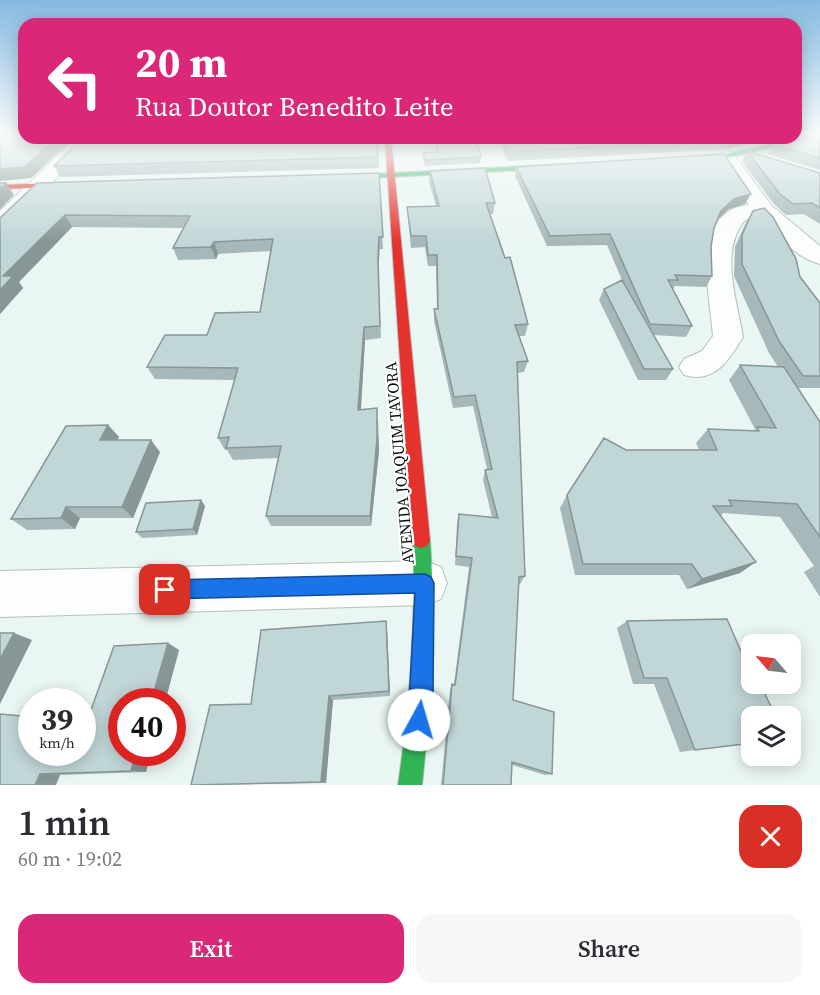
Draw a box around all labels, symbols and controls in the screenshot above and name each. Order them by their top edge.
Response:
text: 20 m [135,33,228,91]
icon: left [36,42,114,120]
text: Rua Doutor Benedito Leite [135,88,453,125]
street label: AVENIDA JOAQUIM TAVORA [379,360,419,565]
pin [139,564,190,615]
icon: arrive [148,573,181,606]
north arrow [741,634,801,694]
map controls [741,634,801,766]
speed limit sign: 40 [108,688,186,766]
position arrow [387,688,451,752]
text: 39 [41,699,73,740]
button: layers [741,706,801,766]
text: km/h [39,732,75,753]
text: 1 min [18,798,110,847]
button: close [739,805,802,868]
text: 60 m · 19:02 [18,845,122,873]
button: Exit [18,914,404,983]
button: Share [416,914,802,983]

